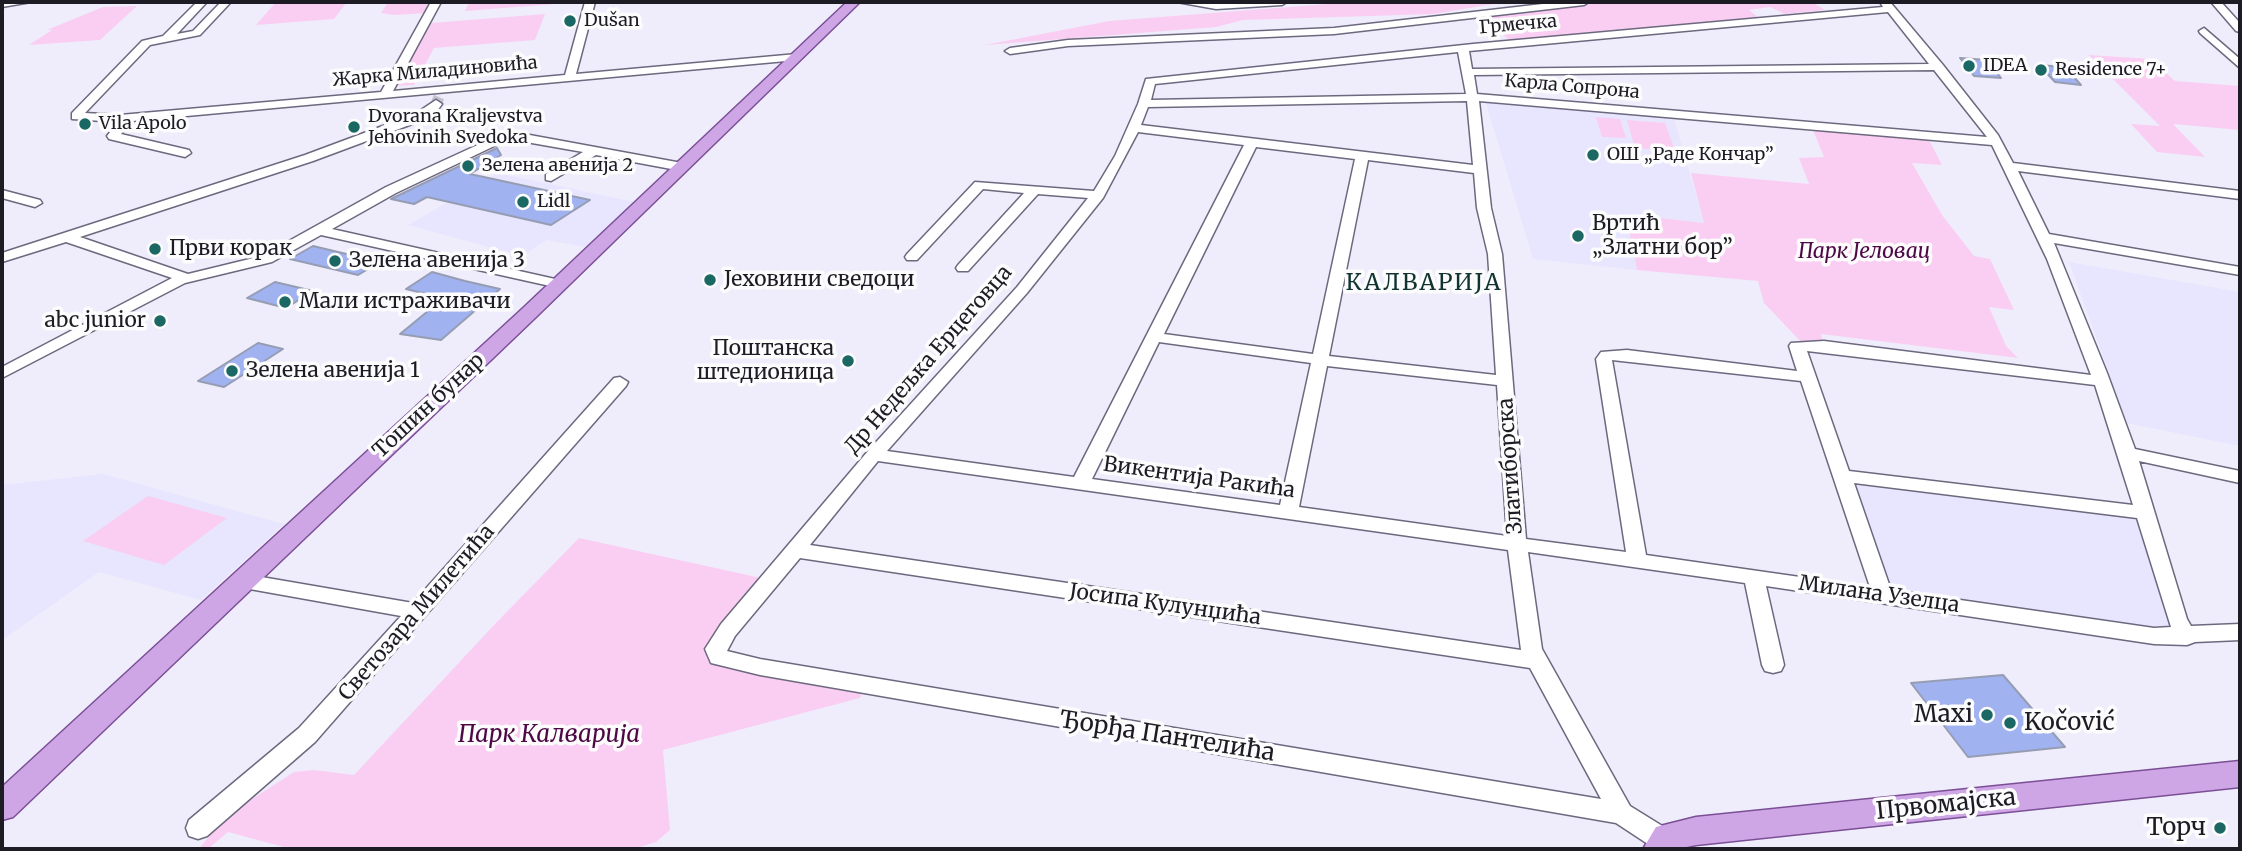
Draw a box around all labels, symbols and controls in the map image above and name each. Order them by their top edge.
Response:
place label: Dušan [584,10,640,32]
street label: Грмечка [1478,11,1558,39]
marker: Dušan [562,13,578,29]
street label: Жарка Миладиновића [332,52,538,92]
place label: IDEA [1983,55,2027,77]
marker: IDEA [1961,58,1977,74]
place label: Residence 7+ [2055,59,2167,81]
marker: Residence 7+ [2033,62,2049,78]
street label: Карла Сопрона [1504,70,1640,104]
place label: Dvorana Kraljevstva Jehovinih Svedoka [368,106,543,148]
place label: Vila Apolo [99,113,187,135]
marker: Vila Apolo [77,116,93,132]
marker: Dvorana Kraljevstva Jehovinih Svedoka [346,119,362,135]
place label: ОШ „Раде Кончар” [1607,144,1774,166]
marker: ОШ „Раде Кончар” [1585,147,1601,163]
place label: Зелена авенија 2 [482,155,633,177]
marker: Зелена авенија 2 [460,158,476,174]
place label: Lidl [537,191,570,213]
marker: Lidl [515,194,531,210]
place label: Вртић „Златни бор” [1592,211,1733,261]
marker: Вртић „Златни бор” [1570,228,1586,244]
place label: Први корак [169,236,292,262]
park label: Парк Јеловац [1798,239,1930,265]
marker: Први корак [147,241,163,257]
place label: Зелена авенија 3 [349,248,525,274]
marker: Зелена авенија 3 [327,253,343,269]
street label: Др Недељка Ерцеговца [840,261,1018,459]
place label: Јеховини сведоци [724,267,915,293]
district label: КАЛВАРИЈА [1347,269,1501,297]
marker: Јеховини сведоци [702,272,718,288]
place label: Мали истраживачи [299,289,511,315]
marker: Мали истраживачи [277,294,293,310]
place label: abc junior [45,308,146,334]
marker: abc junior [152,313,168,329]
place label: Поштанска штедионица [697,336,834,386]
street label: Тошин бунар [368,348,490,464]
marker: Поштанска штедионица [840,353,856,369]
place label: Зелена авенија 1 [246,358,419,384]
marker: Зелена авенија 1 [224,363,240,379]
street label: Златиборска [1494,397,1528,535]
street label: Викентија Ракића [1101,452,1297,504]
street label: Светозара Милетића [334,520,500,706]
street label: Милана Узелца [1797,571,1961,619]
street label: Јосипа Кулунџића [1068,579,1262,631]
place label: Maxi [1914,701,1973,729]
street label: Ђорђа Пантелића [1057,706,1277,768]
marker: Maxi [1979,707,1995,723]
place label: Kočović [2024,709,2115,737]
marker: Kočović [2002,715,2018,731]
park label: Парк Калварија [458,721,640,749]
street label: Првомајска [1875,783,2017,827]
place label: Торч [2146,814,2206,842]
marker: Торч [2212,820,2228,836]

